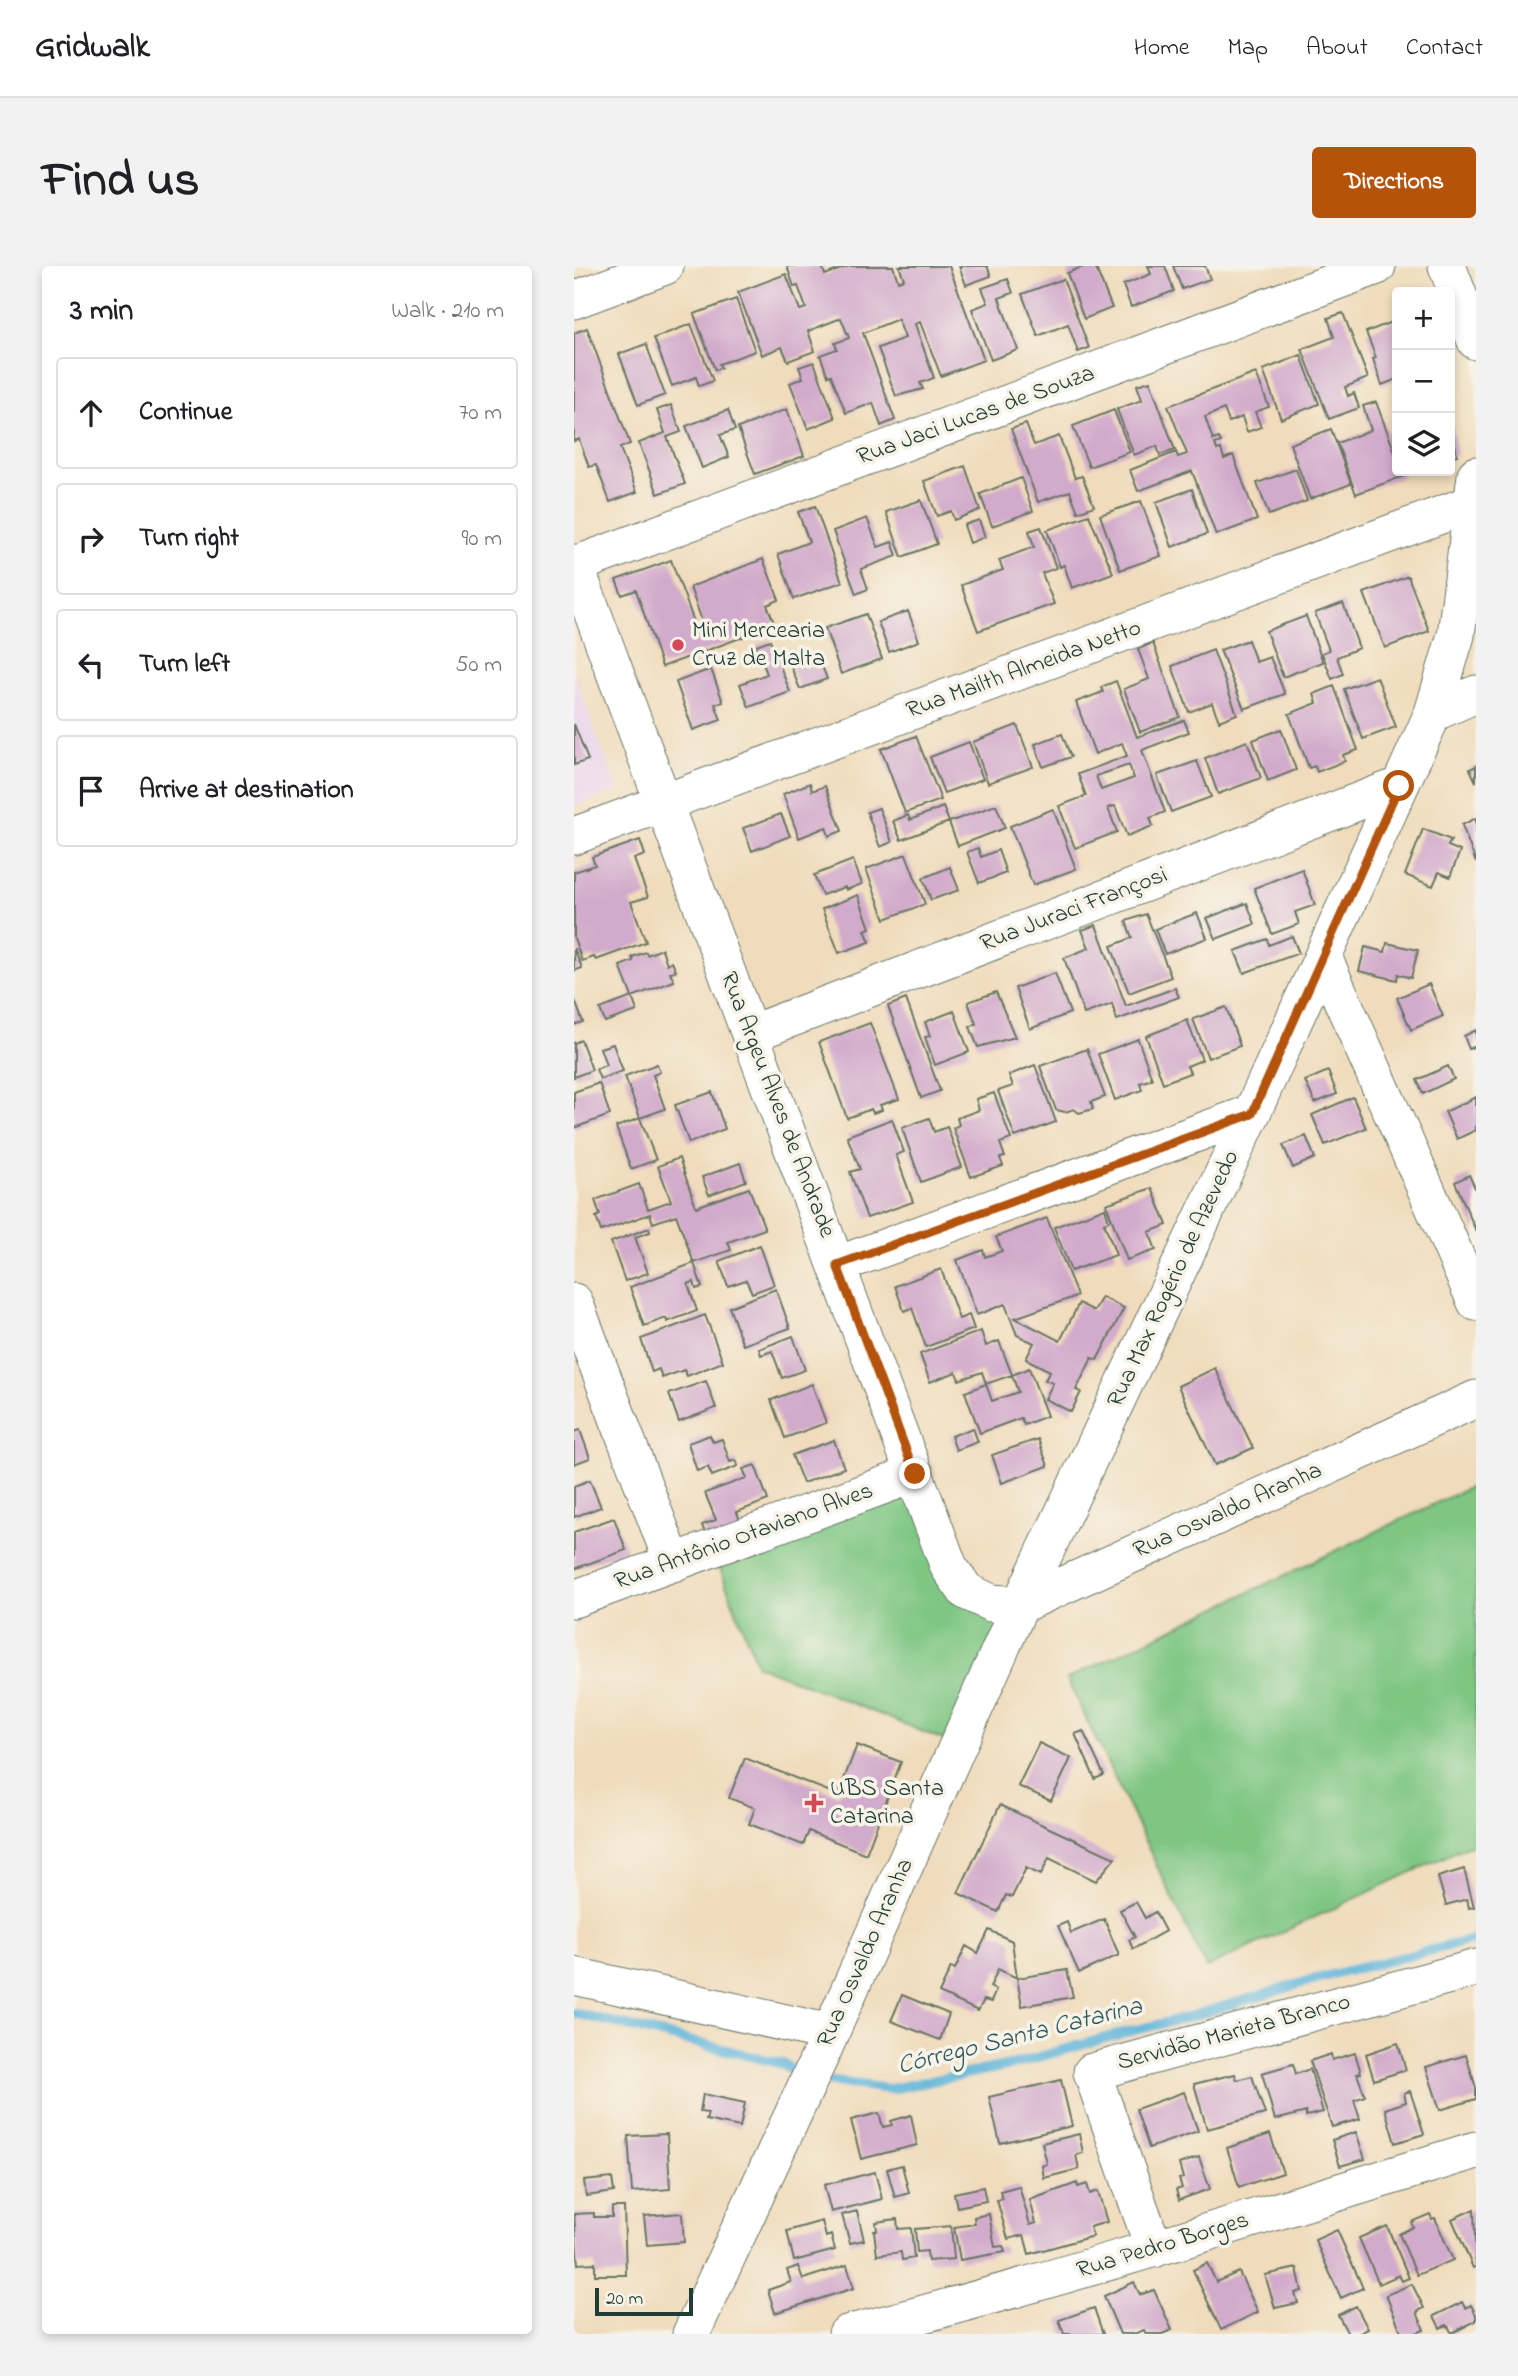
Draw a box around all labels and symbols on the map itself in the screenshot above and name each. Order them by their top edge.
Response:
street label: Rua Jaci Lucas de Souza [852,357,1100,475]
street label: Rua Mailth Almeida Netto [902,611,1146,729]
place label: Mini Mercearia Cruz de Malta [692,614,825,677]
marker: Mini Mercearia Cruz de Malta [670,637,686,653]
route start [1383,770,1414,801]
street label: Rua Juraci Françosi [975,858,1173,962]
street label: Rua Argeu Alves de Andrade [710,967,844,1243]
street label: Rua Max Rogério de Azevedo [1099,1145,1249,1413]
street label: Rua Osvaldo Aranha [1128,1454,1328,1568]
route end [899,1458,930,1489]
street label: Rua Antônio Otaviano Alves [610,1474,878,1600]
place label: UBS Santa Catarina [830,1772,944,1835]
marker: UBS Santa Catarina [804,1793,824,1813]
street label: Rua Osvaldo Aranha [809,1853,923,2053]
street label: Servidão Marieta Branco [1114,1985,1354,2081]
water label: Córrego Santa Catarina [894,1988,1147,2086]
street label: Rua Pedro Borges [1073,2203,1253,2289]
scale bar [595,2285,693,2317]

